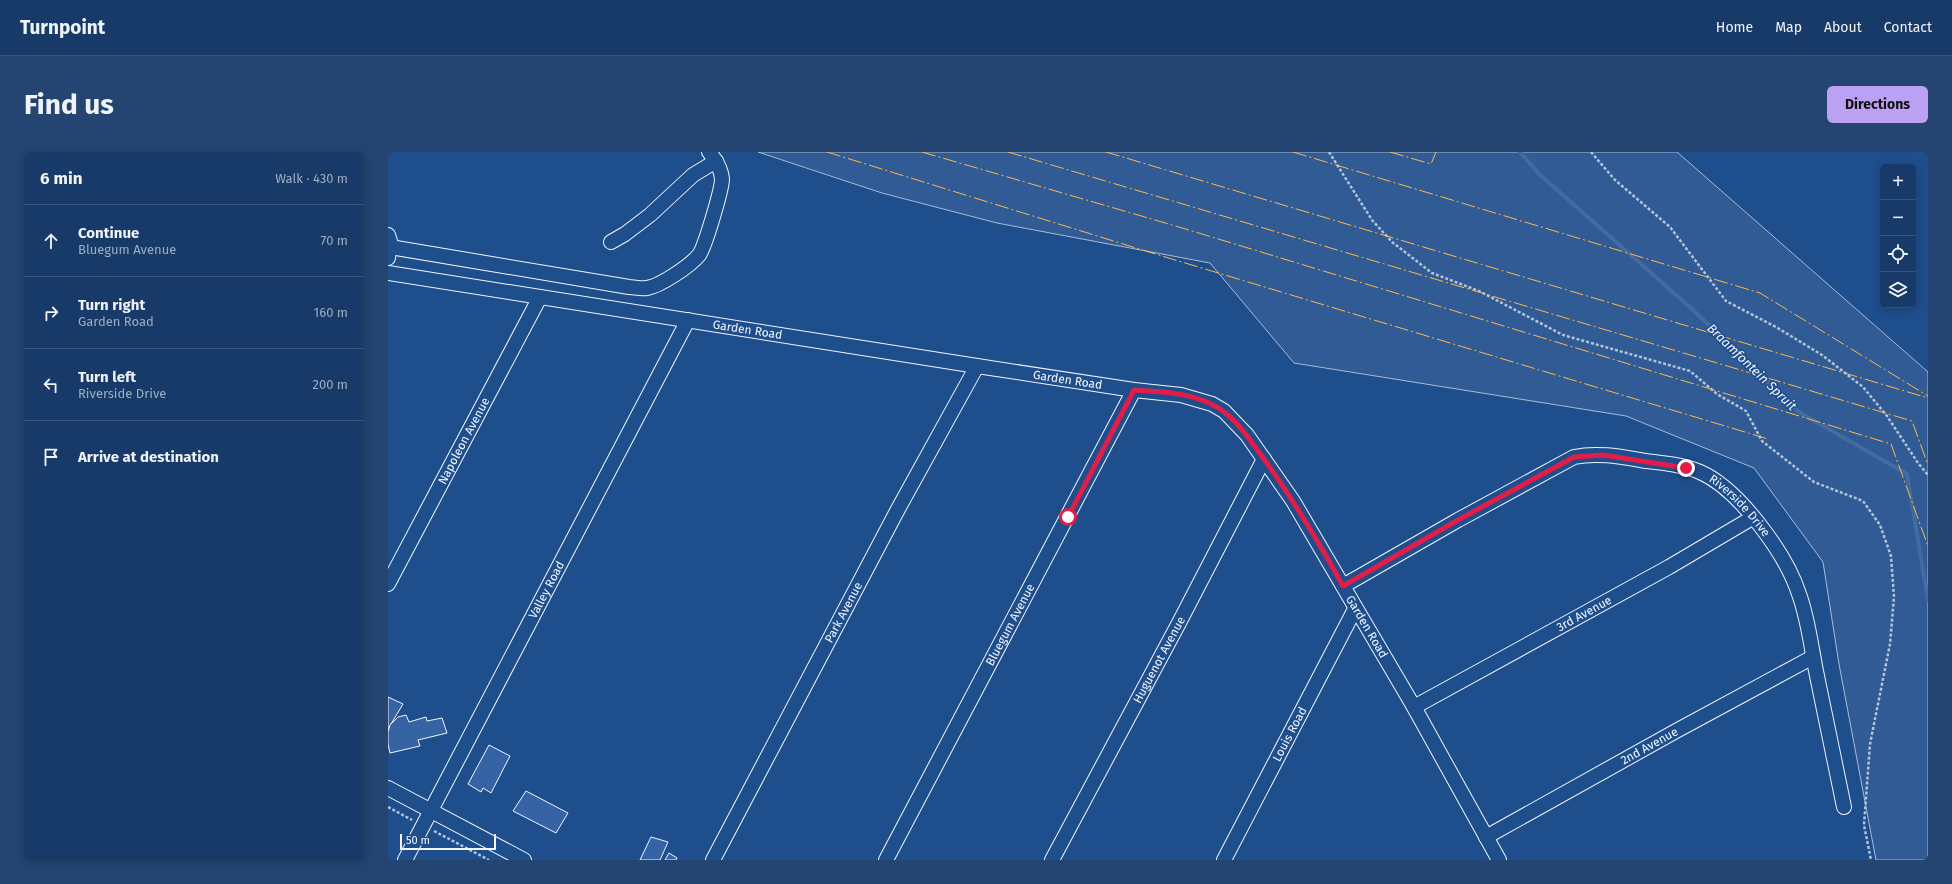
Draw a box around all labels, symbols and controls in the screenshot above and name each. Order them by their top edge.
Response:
text: Turnpoint [20,16,105,39]
text: Home [1716,19,1753,36]
text: Map [1775,19,1802,36]
text: About [1824,19,1862,36]
text: Contact [1884,19,1932,36]
button: Directions [1827,86,1928,123]
text: Find us [24,88,114,121]
map controls [1880,164,1916,308]
button: + [1880,164,1916,200]
text: 6 min [40,168,83,189]
text: Walk · 430 m [275,171,348,186]
button: − [1880,200,1916,236]
text: Continue [78,224,139,242]
icon: ahead [40,230,62,252]
text: 70 m [321,233,348,248]
button: locate [1880,236,1916,272]
text: Bluegum Avenue [78,242,176,257]
button: layers [1880,272,1916,308]
text: Turn right [78,296,145,314]
icon: right [40,302,62,324]
text: 160 m [314,305,348,320]
text: Garden Road [78,314,154,329]
street label: Garden Road [712,317,783,342]
water label: Braamfontein Spruit [1704,321,1800,414]
text: Turn left [78,368,136,386]
street label: Garden Road [1032,368,1103,392]
icon: left [40,374,62,396]
text: 200 m [312,377,348,392]
text: Riverside Drive [78,386,166,401]
street label: Napoleon Avenue [435,395,492,487]
icon: arrive [40,446,62,468]
text: Arrive at destination [78,448,219,466]
route end [1677,459,1695,477]
street label: Riverside Drive [1706,472,1773,539]
route start [1059,508,1077,526]
street label: Valley Road [526,559,567,621]
street label: Park Avenue [822,580,865,645]
street label: Bluegum Avenue [983,581,1038,668]
street label: Garden Road [1343,593,1391,660]
street label: 3rd Avenue [1554,593,1614,634]
street label: Huguenot Avenue [1130,614,1188,706]
street label: Louis Road [1270,704,1310,764]
street label: 2nd Avenue [1618,724,1680,767]
scale bar [400,832,496,851]
text: 50 m [406,834,430,847]

